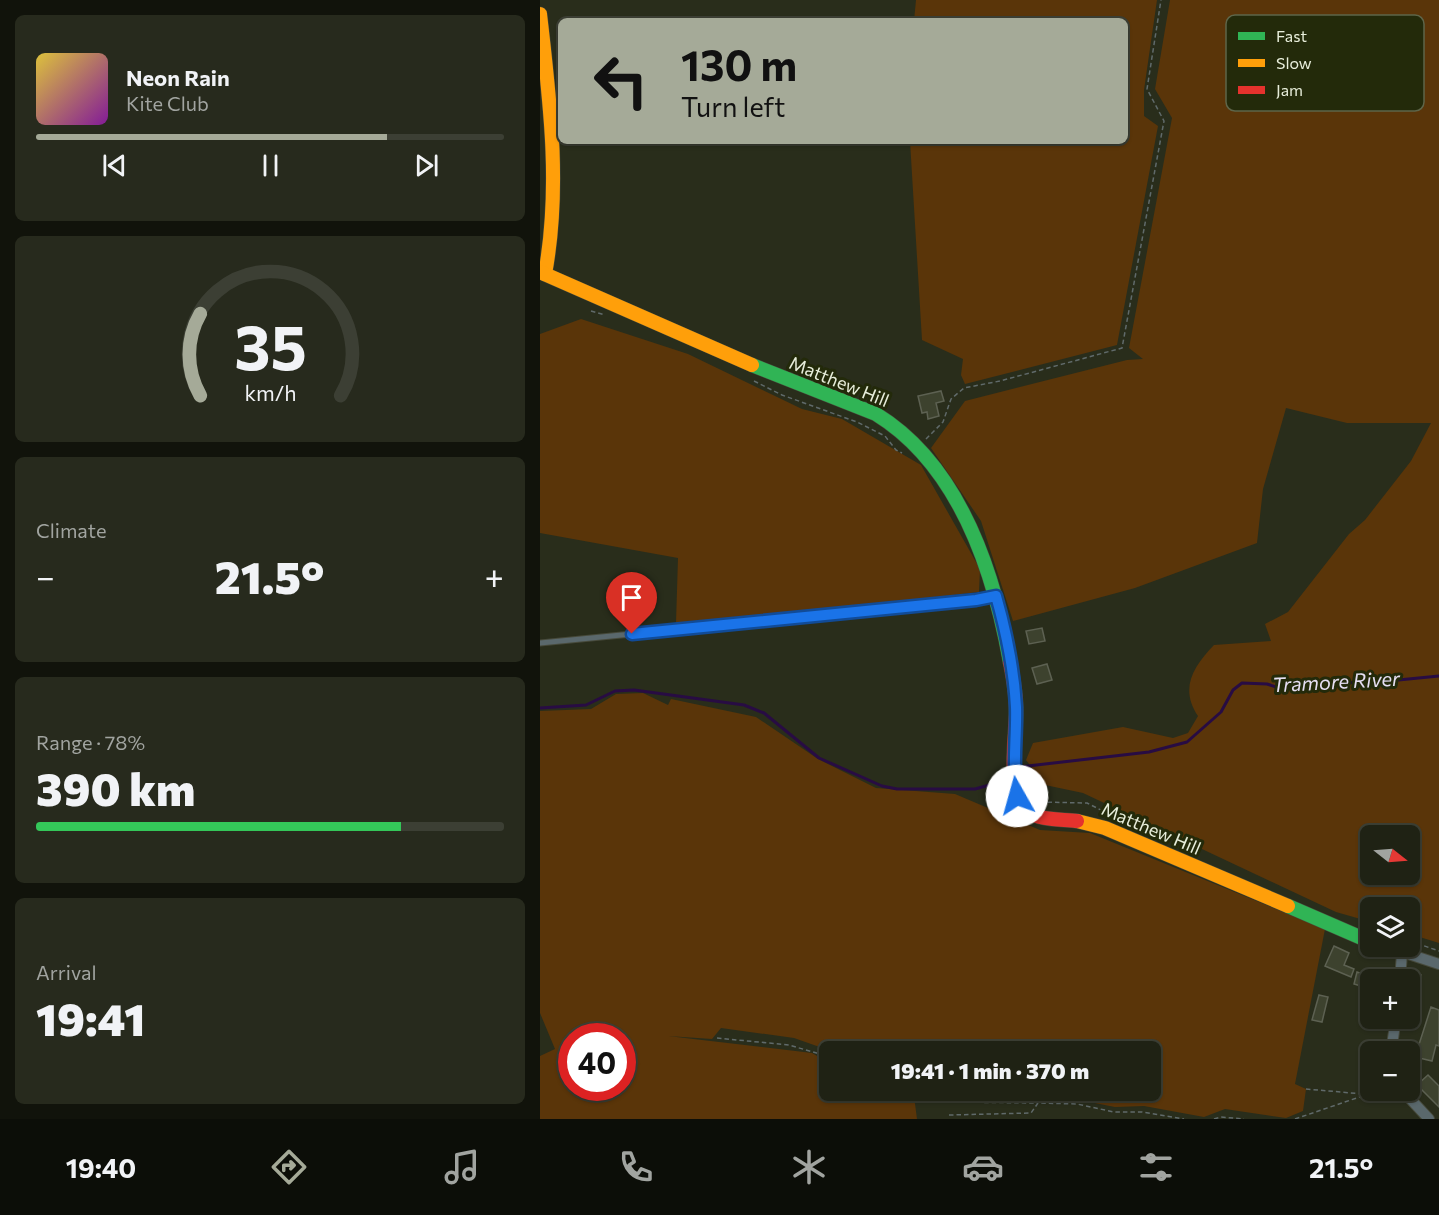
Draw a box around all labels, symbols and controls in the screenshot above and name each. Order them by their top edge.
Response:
legend [1226,15,1424,111]
text: Fast [1276,26,1307,45]
text: 130 m [681,38,797,90]
icon: left [582,42,660,120]
text: Slow [1276,53,1312,72]
text: Neon Rain [126,64,230,91]
text: Jam [1276,80,1303,99]
text: Turn left [681,90,785,123]
text: Kite Club [126,91,209,115]
icon: previous [98,149,131,182]
icon: pause [254,149,287,182]
icon: next [410,149,443,182]
text: 35 [234,307,306,383]
street label: Matthew Hill [786,351,893,411]
text: km/h [244,379,296,405]
text: Climate [36,518,106,542]
text: 21.5° [215,548,325,603]
text: − [36,555,55,596]
text: + [485,555,504,596]
pin [606,572,657,634]
icon: arrive [615,581,648,614]
water label: Tramore River [1271,666,1401,696]
text: Range · 78% [36,730,145,754]
text: 390 km [36,760,195,815]
position arrow [985,764,1049,828]
street label: Matthew Hill [1098,797,1204,859]
north arrow [1360,825,1420,885]
map controls [1360,825,1420,1101]
button: layers [1360,897,1420,957]
text: Arrival [36,960,97,984]
button: + [1360,969,1420,1029]
text: 19:41 [36,990,145,1045]
speed limit sign: 40 [558,1023,636,1101]
button: − [1360,1041,1420,1101]
text: 19:41 · 1 min · 370 m [891,1057,1089,1084]
icon: directions [268,1146,310,1188]
icon: music [441,1146,483,1188]
icon: phone [615,1146,657,1188]
icon: climate [788,1146,830,1188]
icon: car [962,1146,1004,1188]
icon: filters [1135,1146,1177,1188]
text: 19:40 [66,1151,136,1184]
text: 21.5° [1309,1151,1373,1184]

